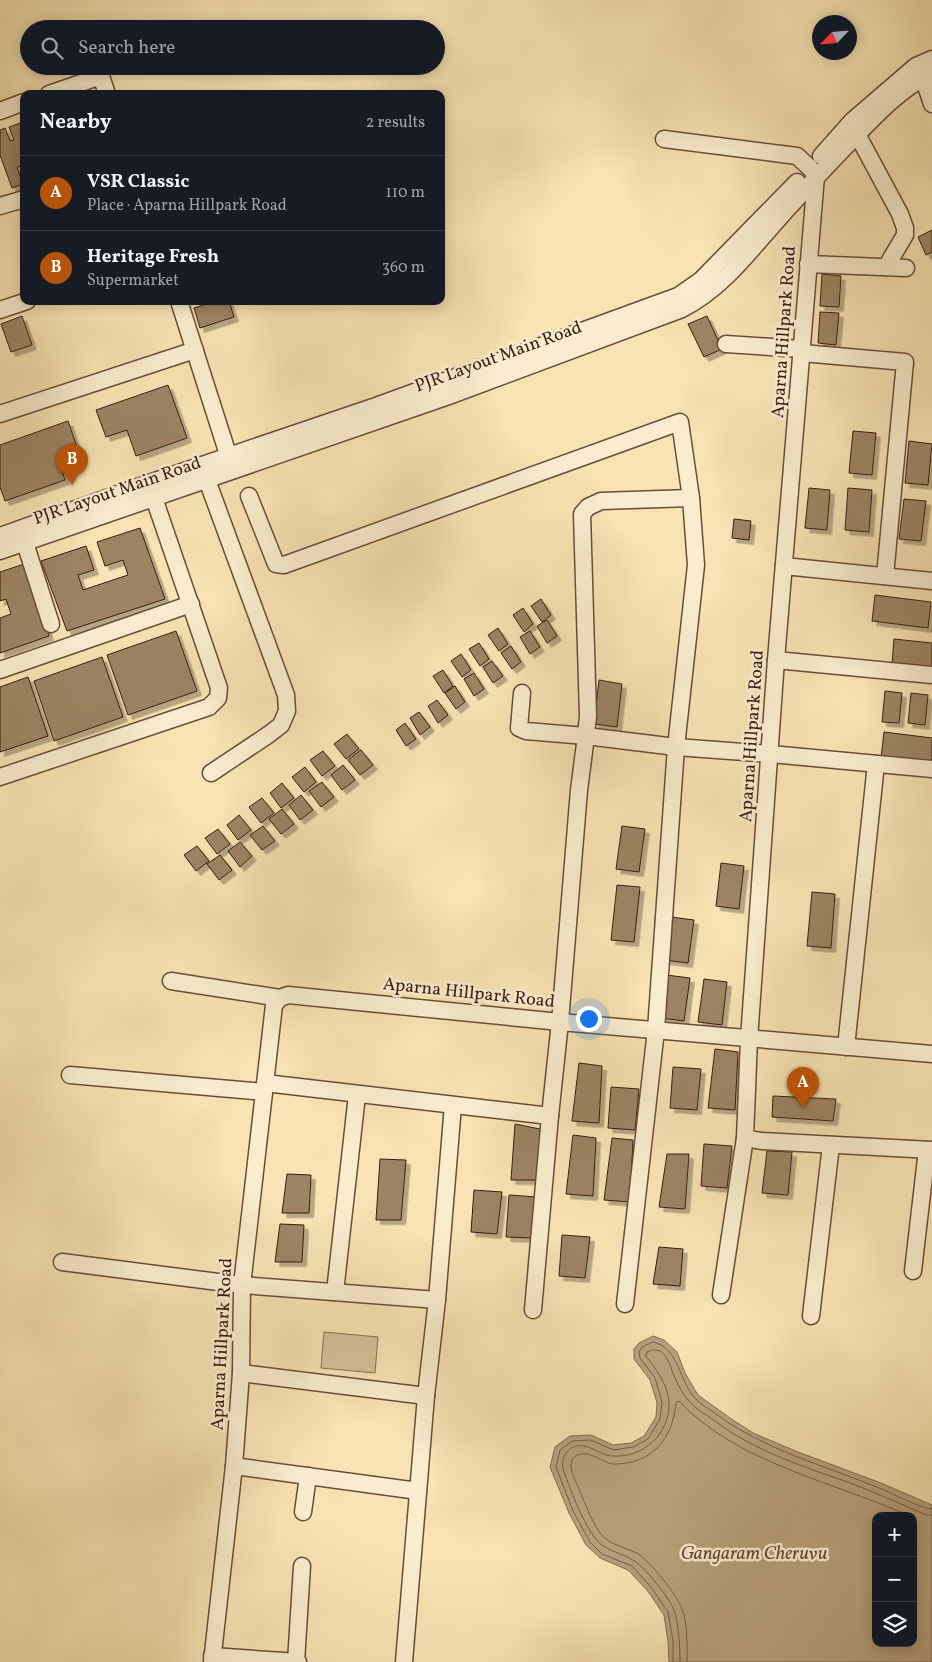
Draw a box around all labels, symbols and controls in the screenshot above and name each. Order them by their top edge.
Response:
north arrow [812,15,857,60]
search box [20,20,445,75]
icon: search [38,34,66,62]
text: Search here [78,35,175,61]
text: Nearby [40,108,111,137]
text: 2 results [366,112,425,134]
text: VSR Classic [87,169,189,195]
text: A [50,182,62,204]
text: 110 m [386,182,425,204]
text: Place · Aparna Hillpark Road [87,195,287,217]
text: Heritage Fresh [87,244,219,270]
street label: Aparna Hillpark Road [766,245,803,419]
text: B [51,257,61,279]
text: 360 m [382,257,425,279]
text: Supermarket [87,270,179,292]
street label: PJR Layout Main Road [411,316,586,399]
pin: B [56,444,88,485]
street label: PJR Layout Main Road [30,451,205,532]
street label: Aparna Hillpark Road [734,649,771,823]
street label: Aparna Hillpark Road [382,972,556,1015]
your location [576,1006,602,1032]
pin: A [787,1067,819,1108]
street label: Aparna Hillpark Road [205,1257,240,1431]
map controls [872,1512,917,1647]
button: + [872,1512,917,1557]
water label: Gangaram Cheruvu [681,1541,828,1567]
button: − [872,1557,917,1602]
button: layers [872,1602,917,1647]

